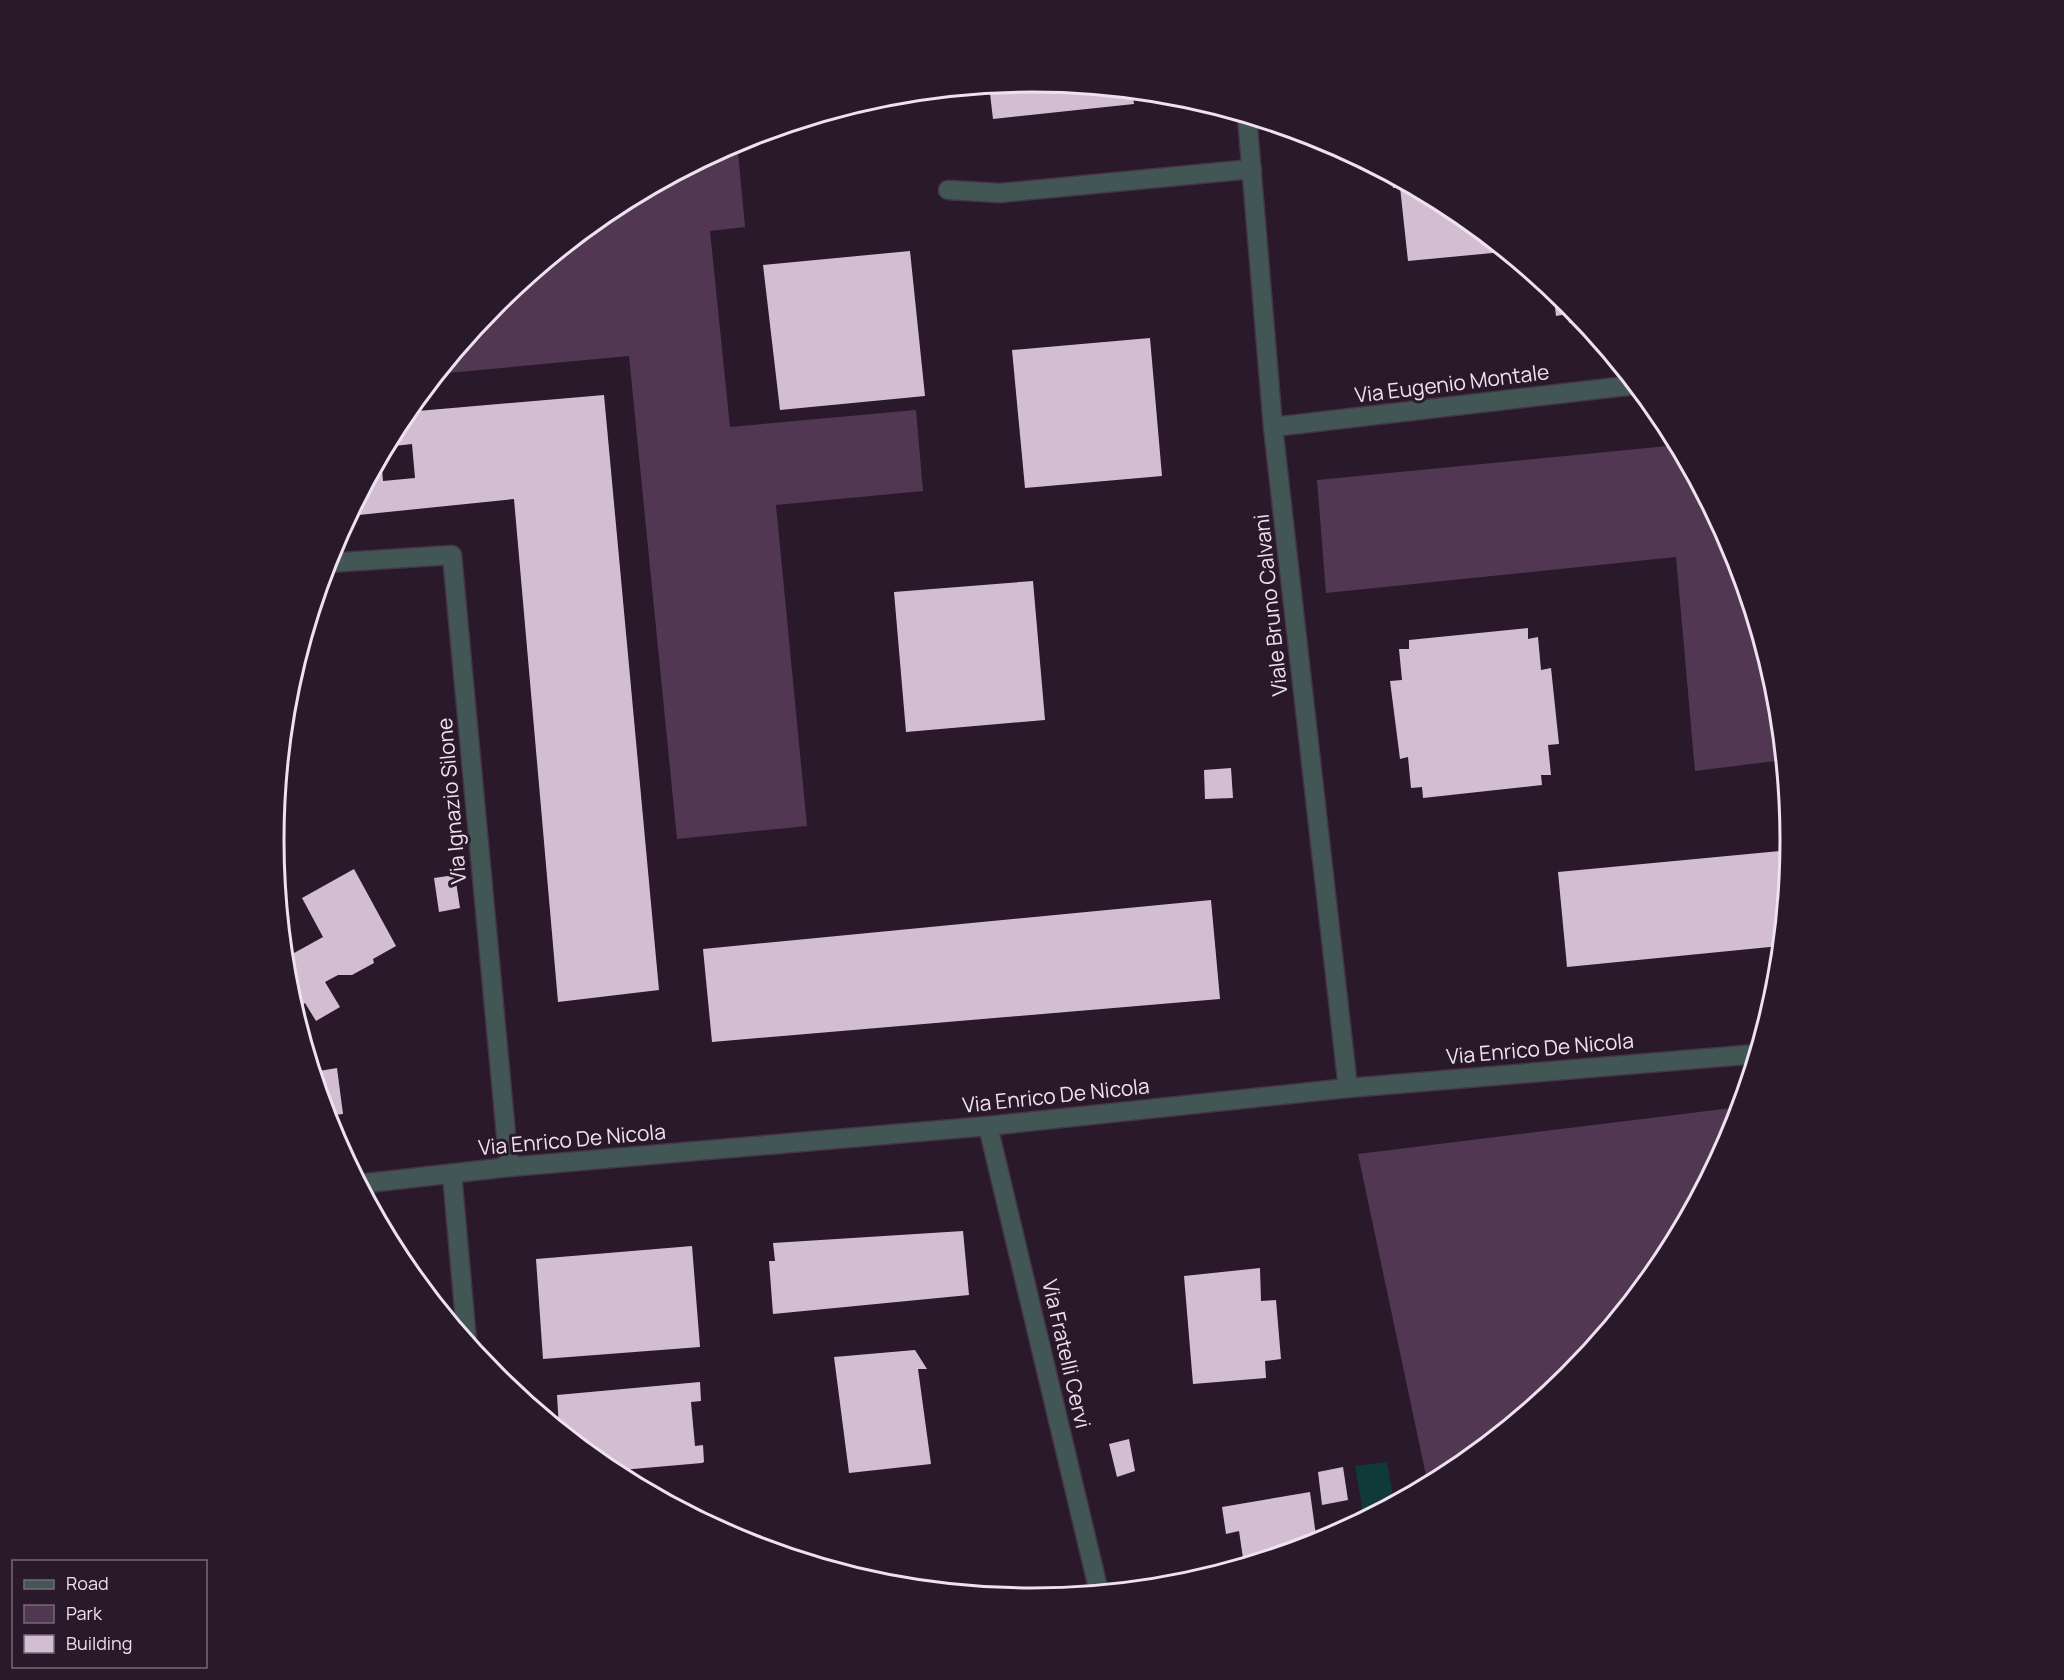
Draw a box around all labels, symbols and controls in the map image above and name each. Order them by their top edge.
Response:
street label: Via Eugenio Montale [1353,357,1551,409]
street label: Viale Bruno Calvani [1247,513,1293,697]
street label: Via Ignazio Silone [430,717,472,885]
street label: Via Enrico De Nicola [1445,1026,1635,1070]
street label: Via Enrico De Nicola [961,1071,1151,1119]
street label: Via Enrico De Nicola [477,1117,667,1161]
street label: Via Fratelli Cervi [1036,1277,1098,1431]
legend [12,1560,207,1668]
text: Road [66,1571,109,1595]
text: Park [66,1601,103,1625]
text: Building [66,1631,132,1655]

